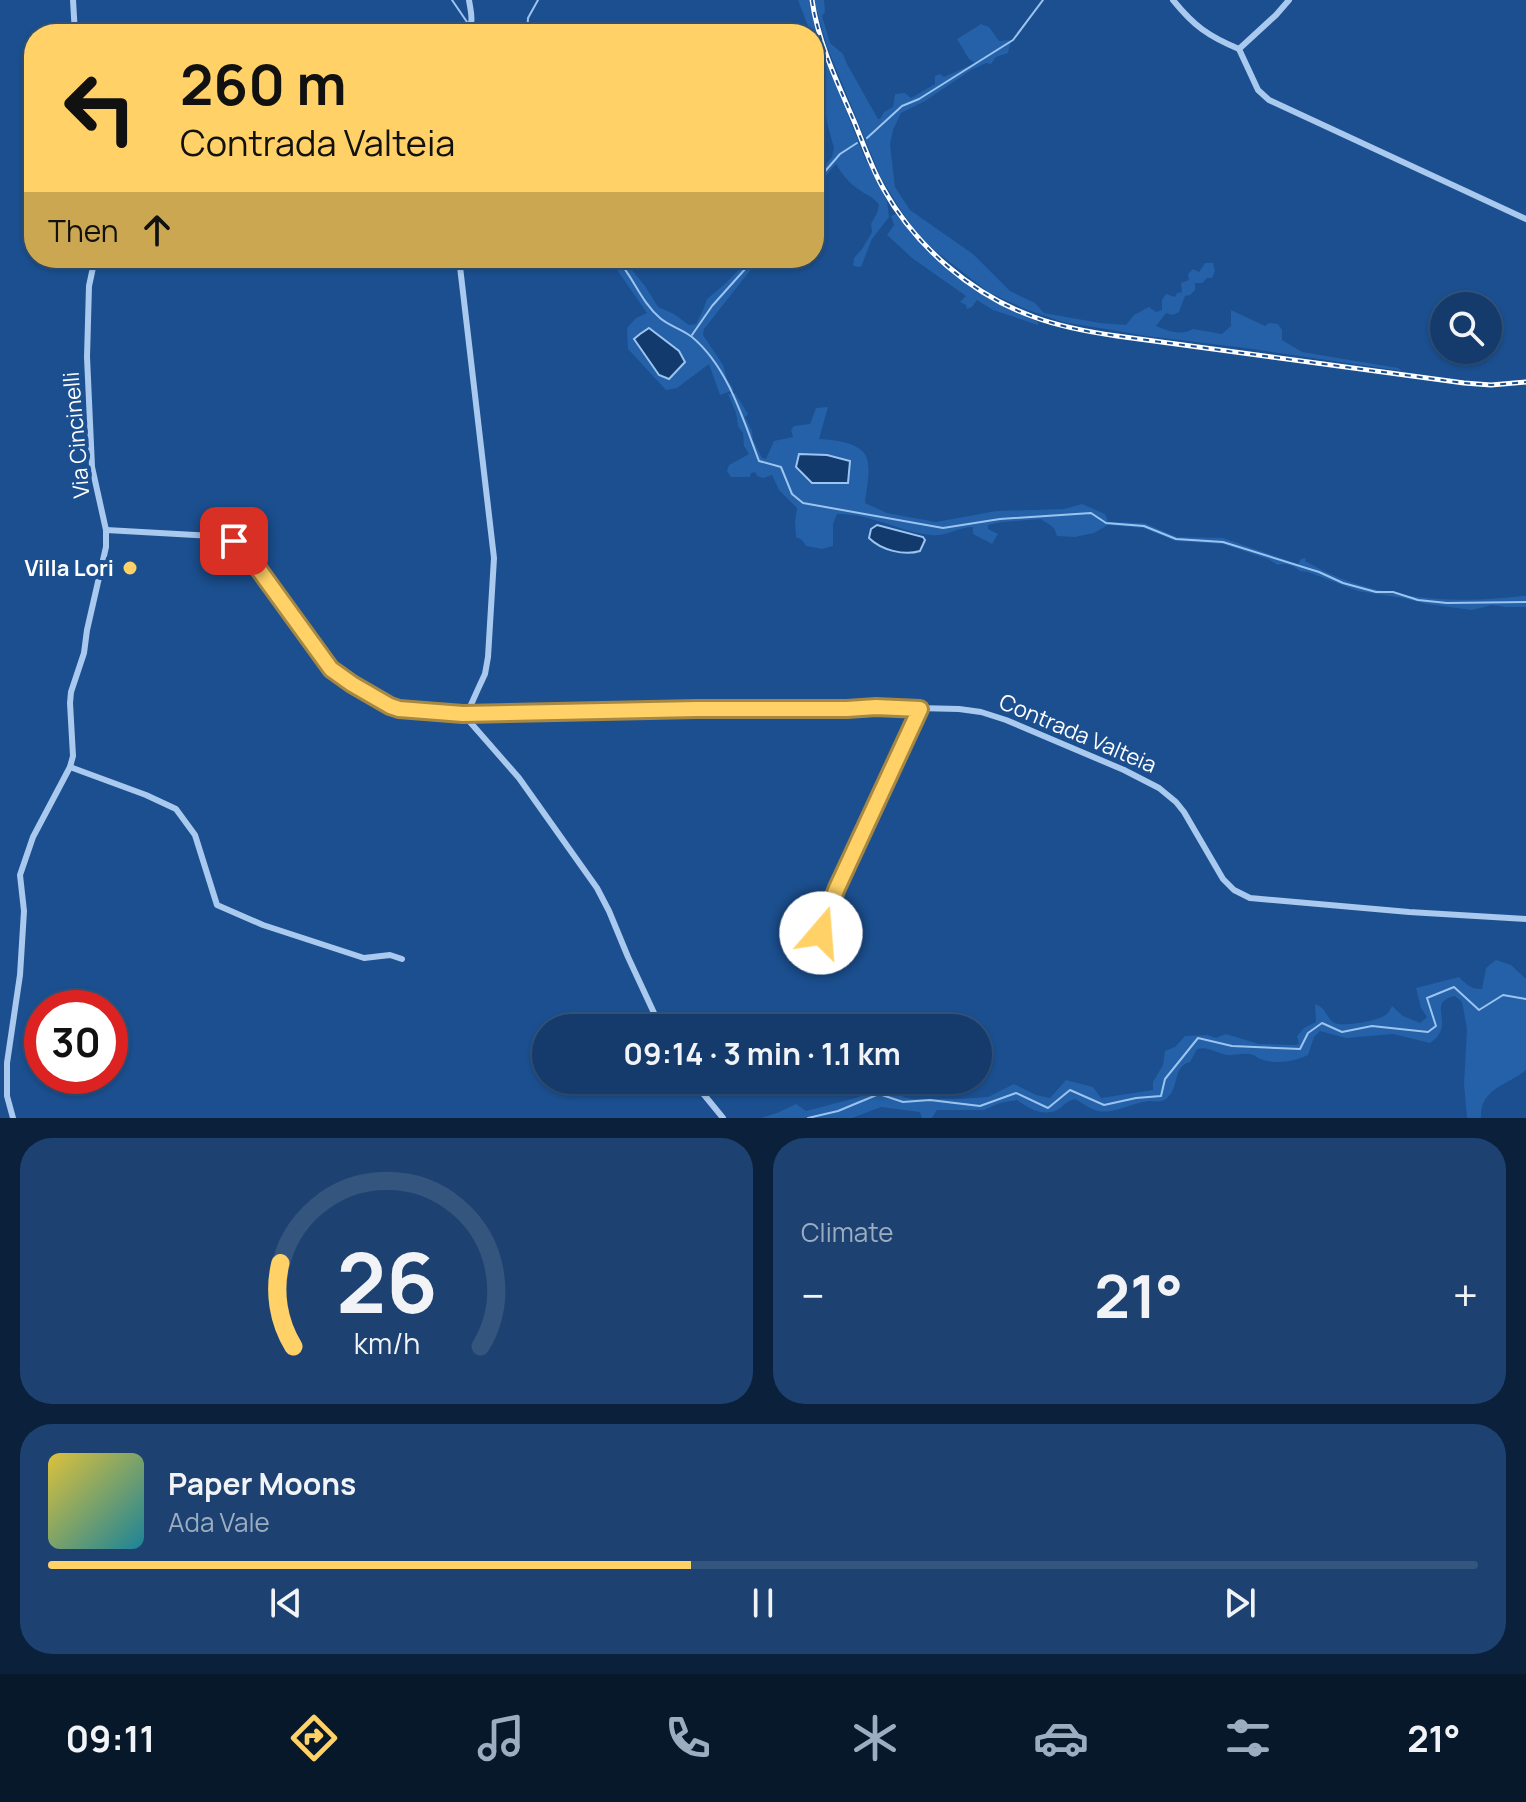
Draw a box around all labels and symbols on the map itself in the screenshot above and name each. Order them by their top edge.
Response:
street label: Via Cincinelli [56,371,96,499]
pin [200,507,268,575]
place label: Villa Lori [24,553,114,583]
marker: Villa Lori [121,559,139,577]
street label: Contrada Valteia [995,686,1161,780]
position arrow [779,891,863,975]
speed limit sign: 30 [24,990,128,1094]

